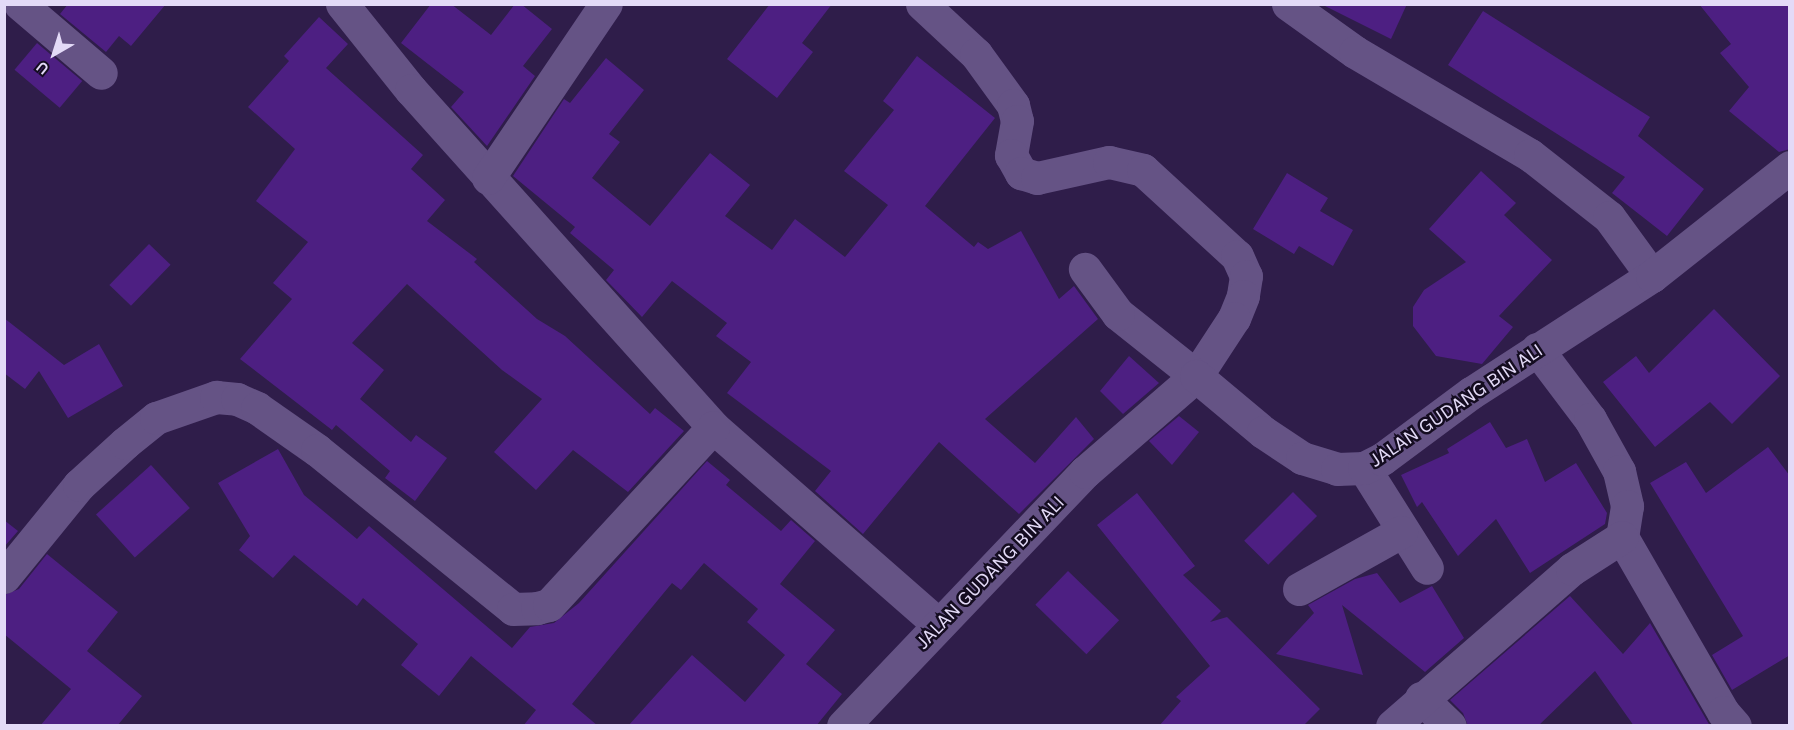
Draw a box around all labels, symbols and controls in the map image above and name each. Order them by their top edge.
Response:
north arrow [24,24,84,84]
text: U [32,58,53,79]
street label: JALAN GUDANG BIN ALI [1365,338,1547,472]
street label: JALAN GUDANG BIN ALI [911,490,1069,654]

